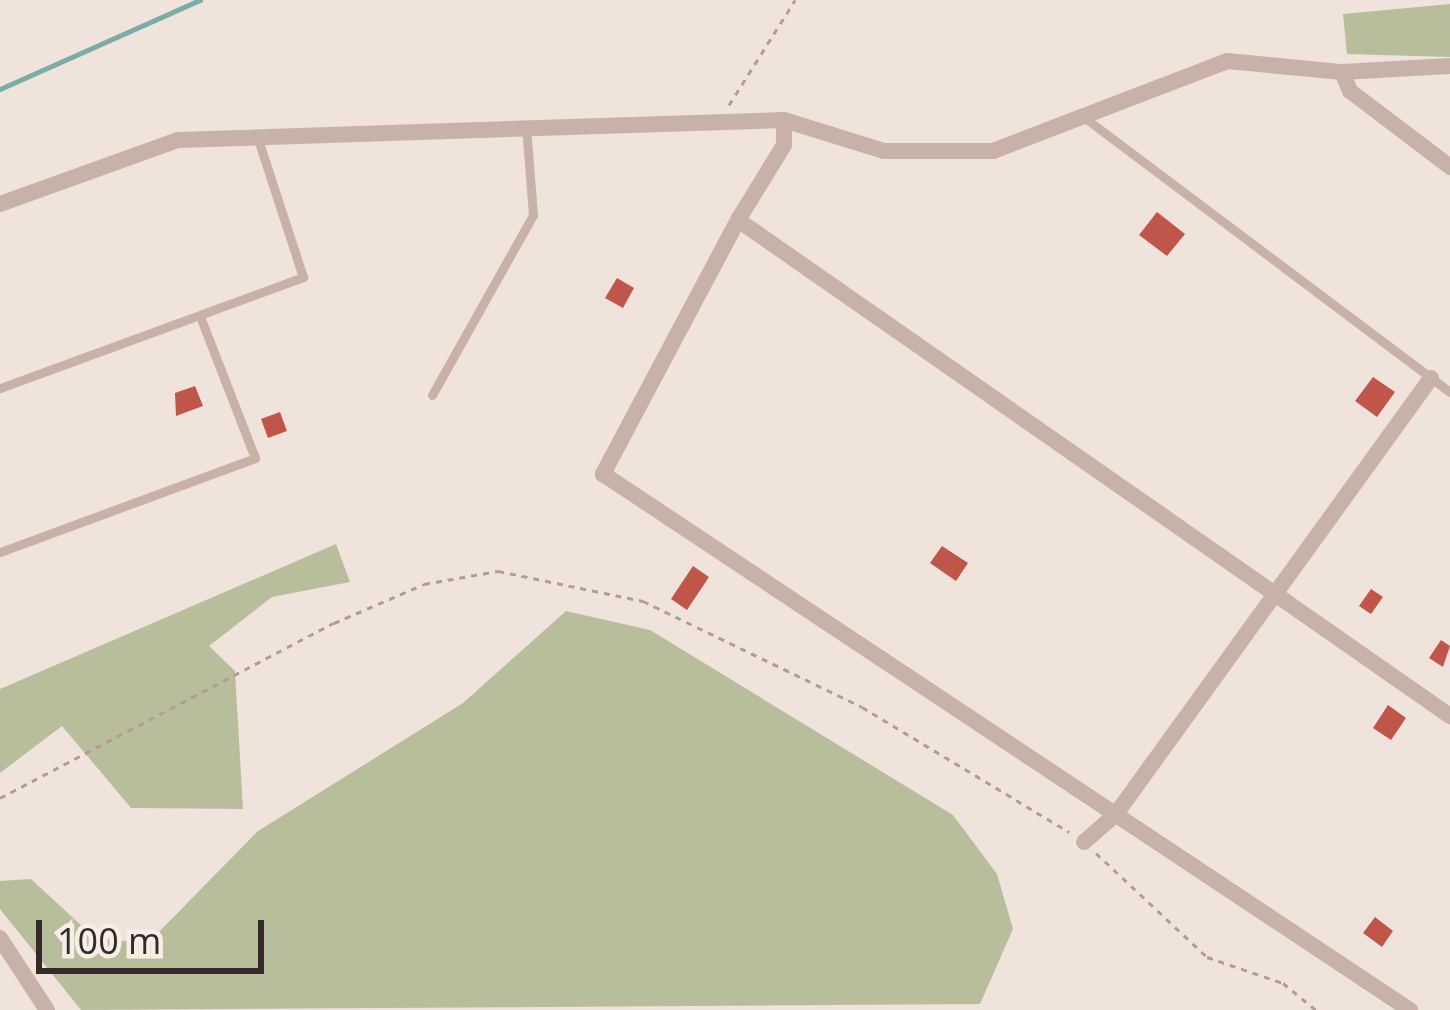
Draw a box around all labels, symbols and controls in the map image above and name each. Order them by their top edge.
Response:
scale bar [42,896,270,970]
text: 100 m [57,916,161,965]

